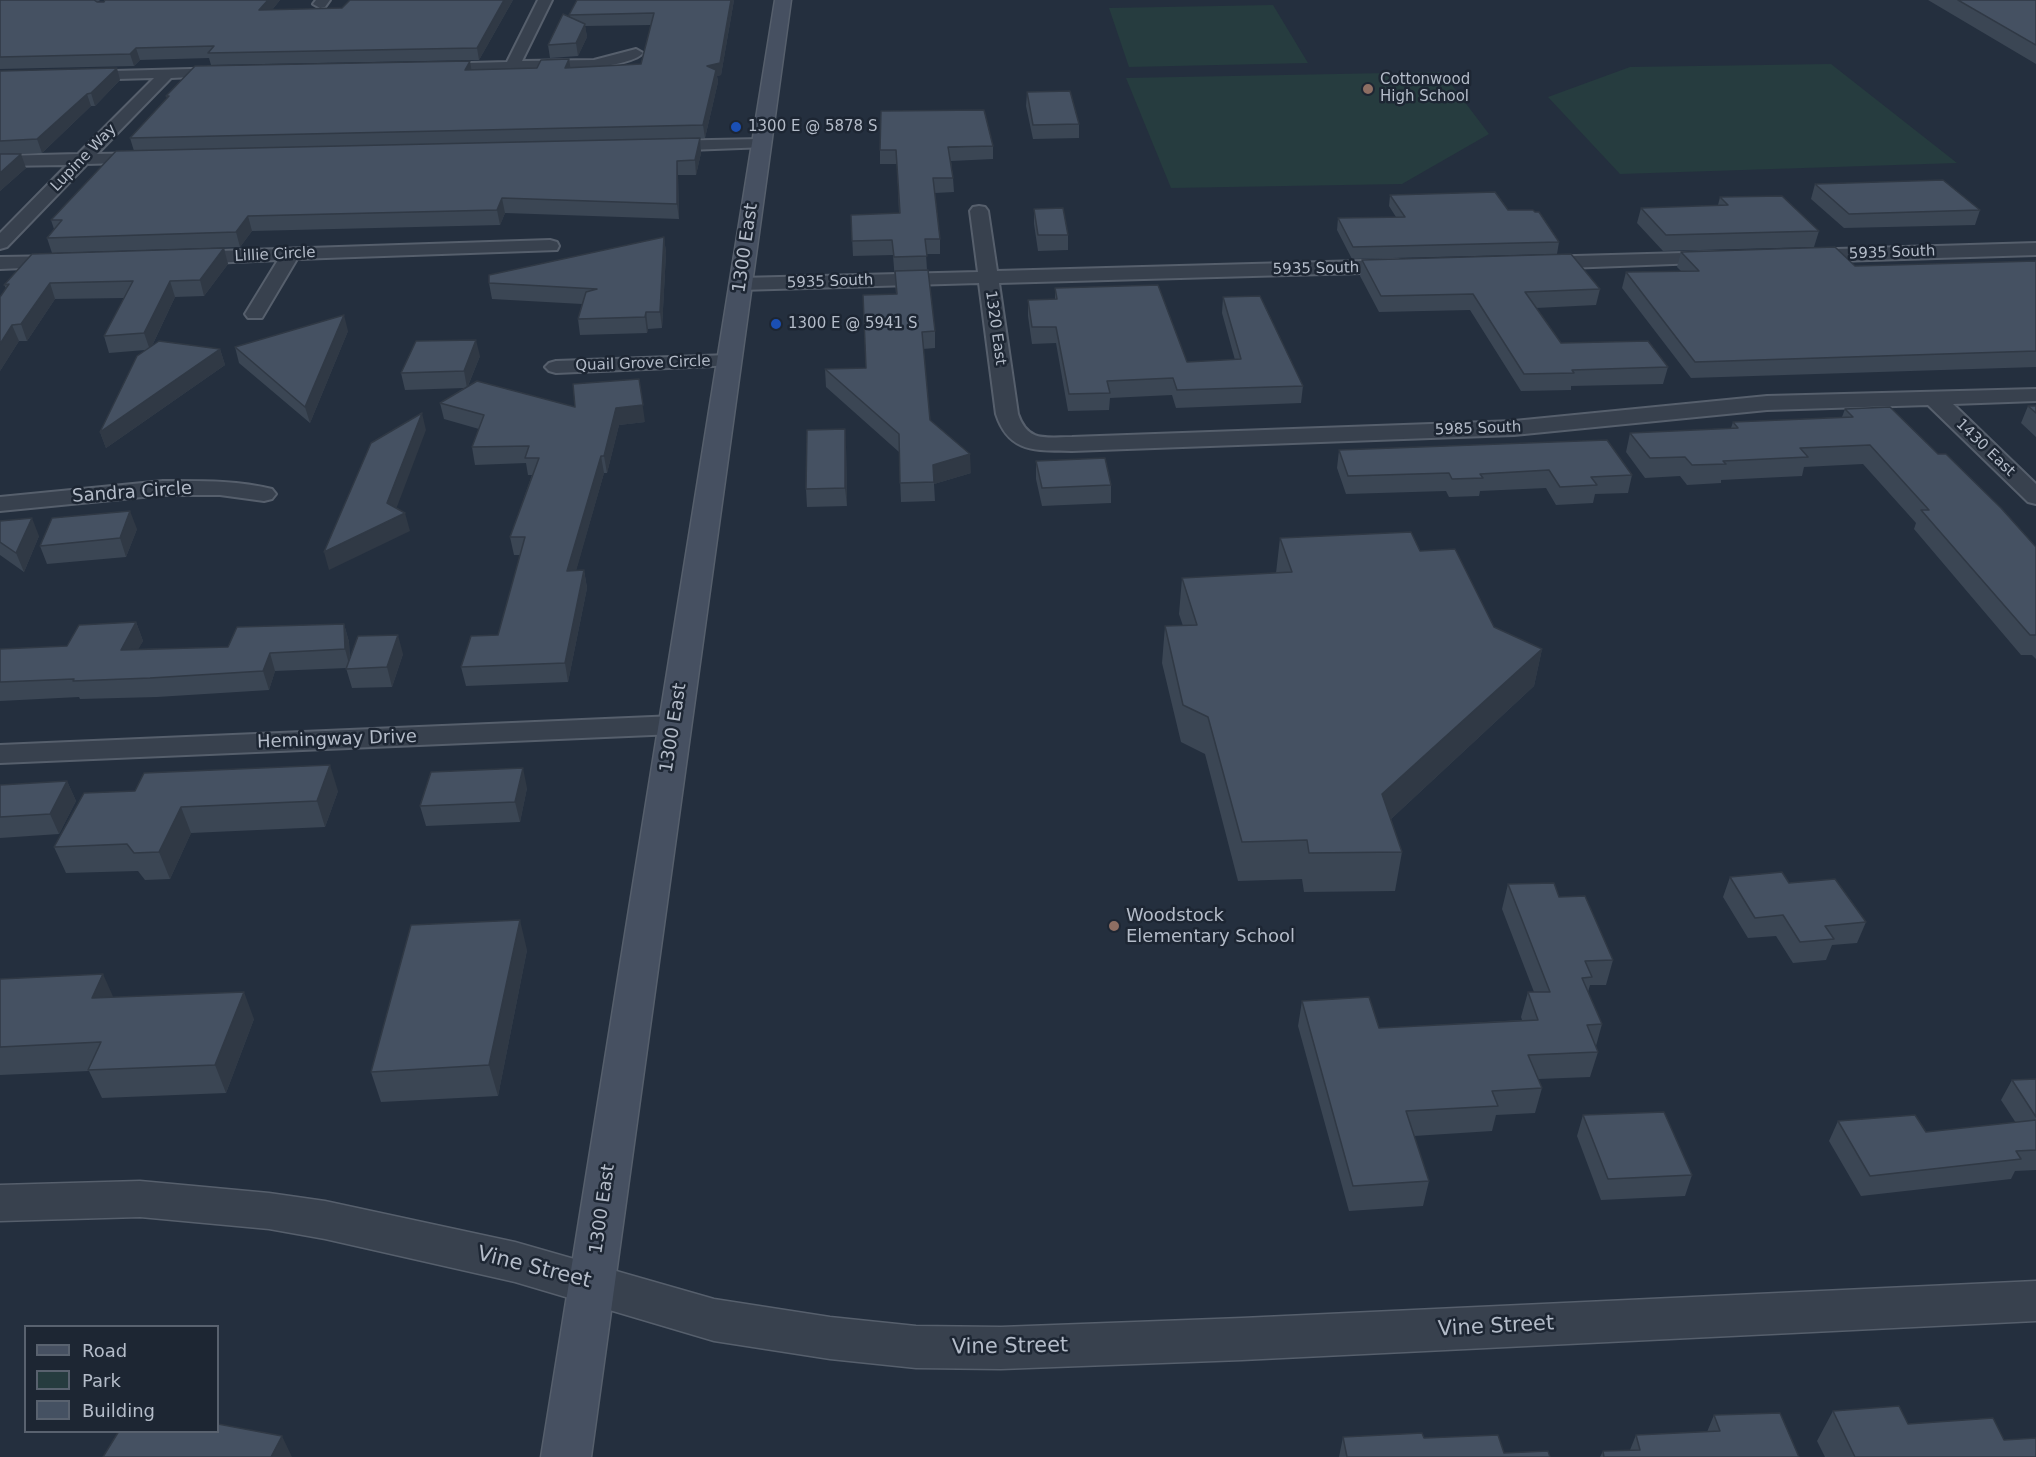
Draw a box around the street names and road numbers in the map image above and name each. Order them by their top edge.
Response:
street label: Lupine Way [47,121,121,195]
street label: 1300 East [729,202,763,294]
street label: 5935 South [1848,242,1936,264]
street label: Lillie Circle [234,244,316,266]
street label: 5935 South [1273,259,1359,279]
street label: 5935 South [786,271,874,293]
street label: 1320 East [981,289,1009,367]
street label: Quail Grove Circle [575,353,711,375]
street label: 1430 East [1952,415,2018,481]
street label: 5985 South [1434,418,1522,440]
street label: Sandra Circle [71,478,193,508]
street label: 1300 East [656,682,692,774]
street label: Hemingway Drive [257,726,417,754]
street label: 1300 East [586,1163,620,1255]
street label: Vine Street [474,1242,594,1294]
street label: Vine Street [1437,1311,1555,1343]
street label: Vine Street [952,1333,1068,1361]

